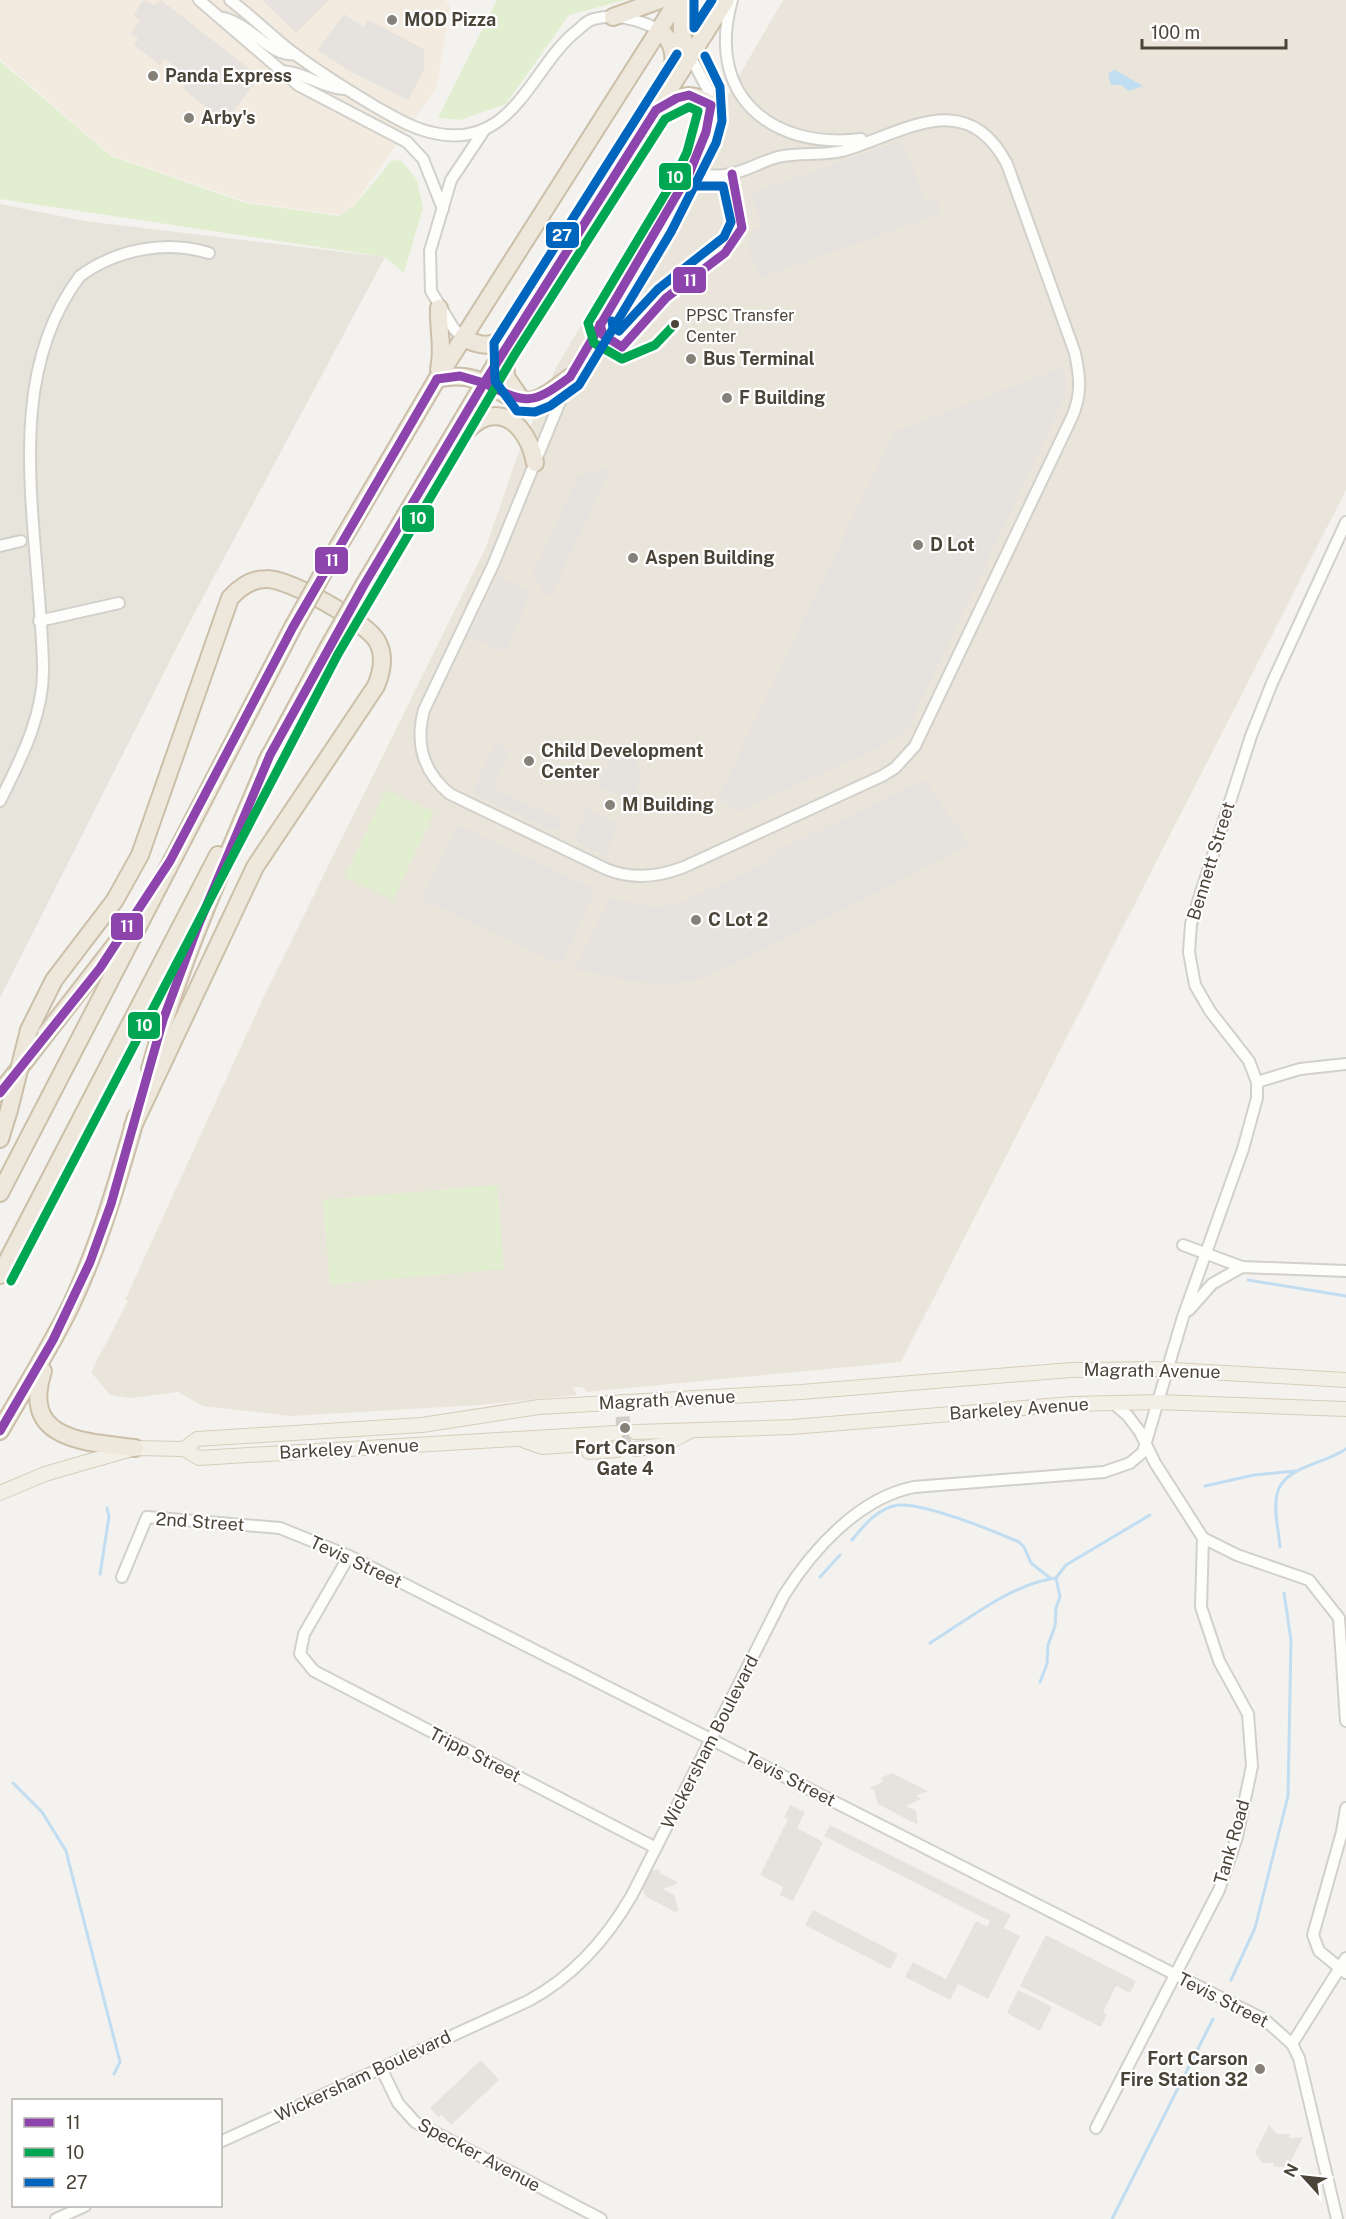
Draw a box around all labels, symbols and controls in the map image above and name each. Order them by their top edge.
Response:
place label: MOD Pizza [404,9,496,30]
scale bar [1142,12,1286,50]
marker: MOD Pizza [385,13,399,27]
text: 100 m [1151,22,1200,43]
place label: Panda Express [165,65,292,86]
marker: Panda Express [146,69,160,83]
place label: Arby's [201,107,255,128]
marker: Arby's [182,111,196,125]
line badge: 10 [658,162,692,191]
text: 10 [666,168,684,187]
line badge: 27 [545,221,580,249]
text: 27 [552,226,572,245]
line badge: 11 [672,266,707,294]
text: 11 [683,271,697,290]
place label: PPSC Transfer Center [686,306,795,346]
marker: PPSC Transfer Center [669,318,681,330]
place label: Bus Terminal [703,348,815,369]
marker: Bus Terminal [684,352,698,366]
place label: F Building [739,387,825,408]
marker: F Building [720,391,734,405]
line badge: 10 [401,504,435,533]
text: 10 [409,509,427,528]
place label: D Lot [930,534,975,555]
marker: D Lot [911,538,925,552]
line badge: 11 [314,546,349,575]
place label: Aspen Building [645,547,775,568]
text: 11 [325,551,339,570]
marker: Aspen Building [626,551,640,565]
place label: Child Development Center [541,740,703,782]
marker: Child Development Center [522,754,536,768]
place label: M Building [622,794,714,815]
marker: M Building [603,798,617,812]
street label: Bennett Street [1183,799,1239,923]
place label: C Lot 2 [708,909,768,930]
line badge: 11 [110,912,144,941]
marker: C Lot 2 [689,913,703,927]
text: 11 [120,917,134,936]
line badge: 10 [127,1011,161,1040]
text: 10 [135,1016,153,1035]
street label: Magrath Avenue [1083,1359,1221,1382]
street label: Magrath Avenue [598,1385,736,1414]
street label: Barkeley Avenue [949,1393,1089,1424]
marker: Fort Carson Gate 4 [618,1421,632,1435]
street label: Barkeley Avenue [279,1434,419,1463]
place label: Fort Carson Gate 4 [575,1437,675,1479]
street label: 2nd Street [155,1508,245,1535]
street label: Tevis Street [307,1531,406,1592]
street label: Wickersham Boulevard [657,1652,762,1832]
street label: Tripp Street [426,1723,525,1787]
street label: Tevis Street [741,1747,839,1810]
street label: Tank Road [1209,1797,1254,1887]
street label: Tevis Street [1174,1968,1272,2031]
street label: Wickersham Boulevard [271,2025,454,2126]
place label: Fort Carson Fire Station 32 [1120,2048,1248,2090]
marker: Fort Carson Fire Station 32 [1253,2062,1267,2076]
legend [12,2099,222,2207]
text: 11 [66,2112,81,2133]
street label: Specker Avenue [414,2113,544,2196]
text: 10 [66,2142,84,2163]
north arrow [1274,2147,1334,2207]
text: N [1280,2161,1302,2180]
text: 27 [66,2172,88,2193]

